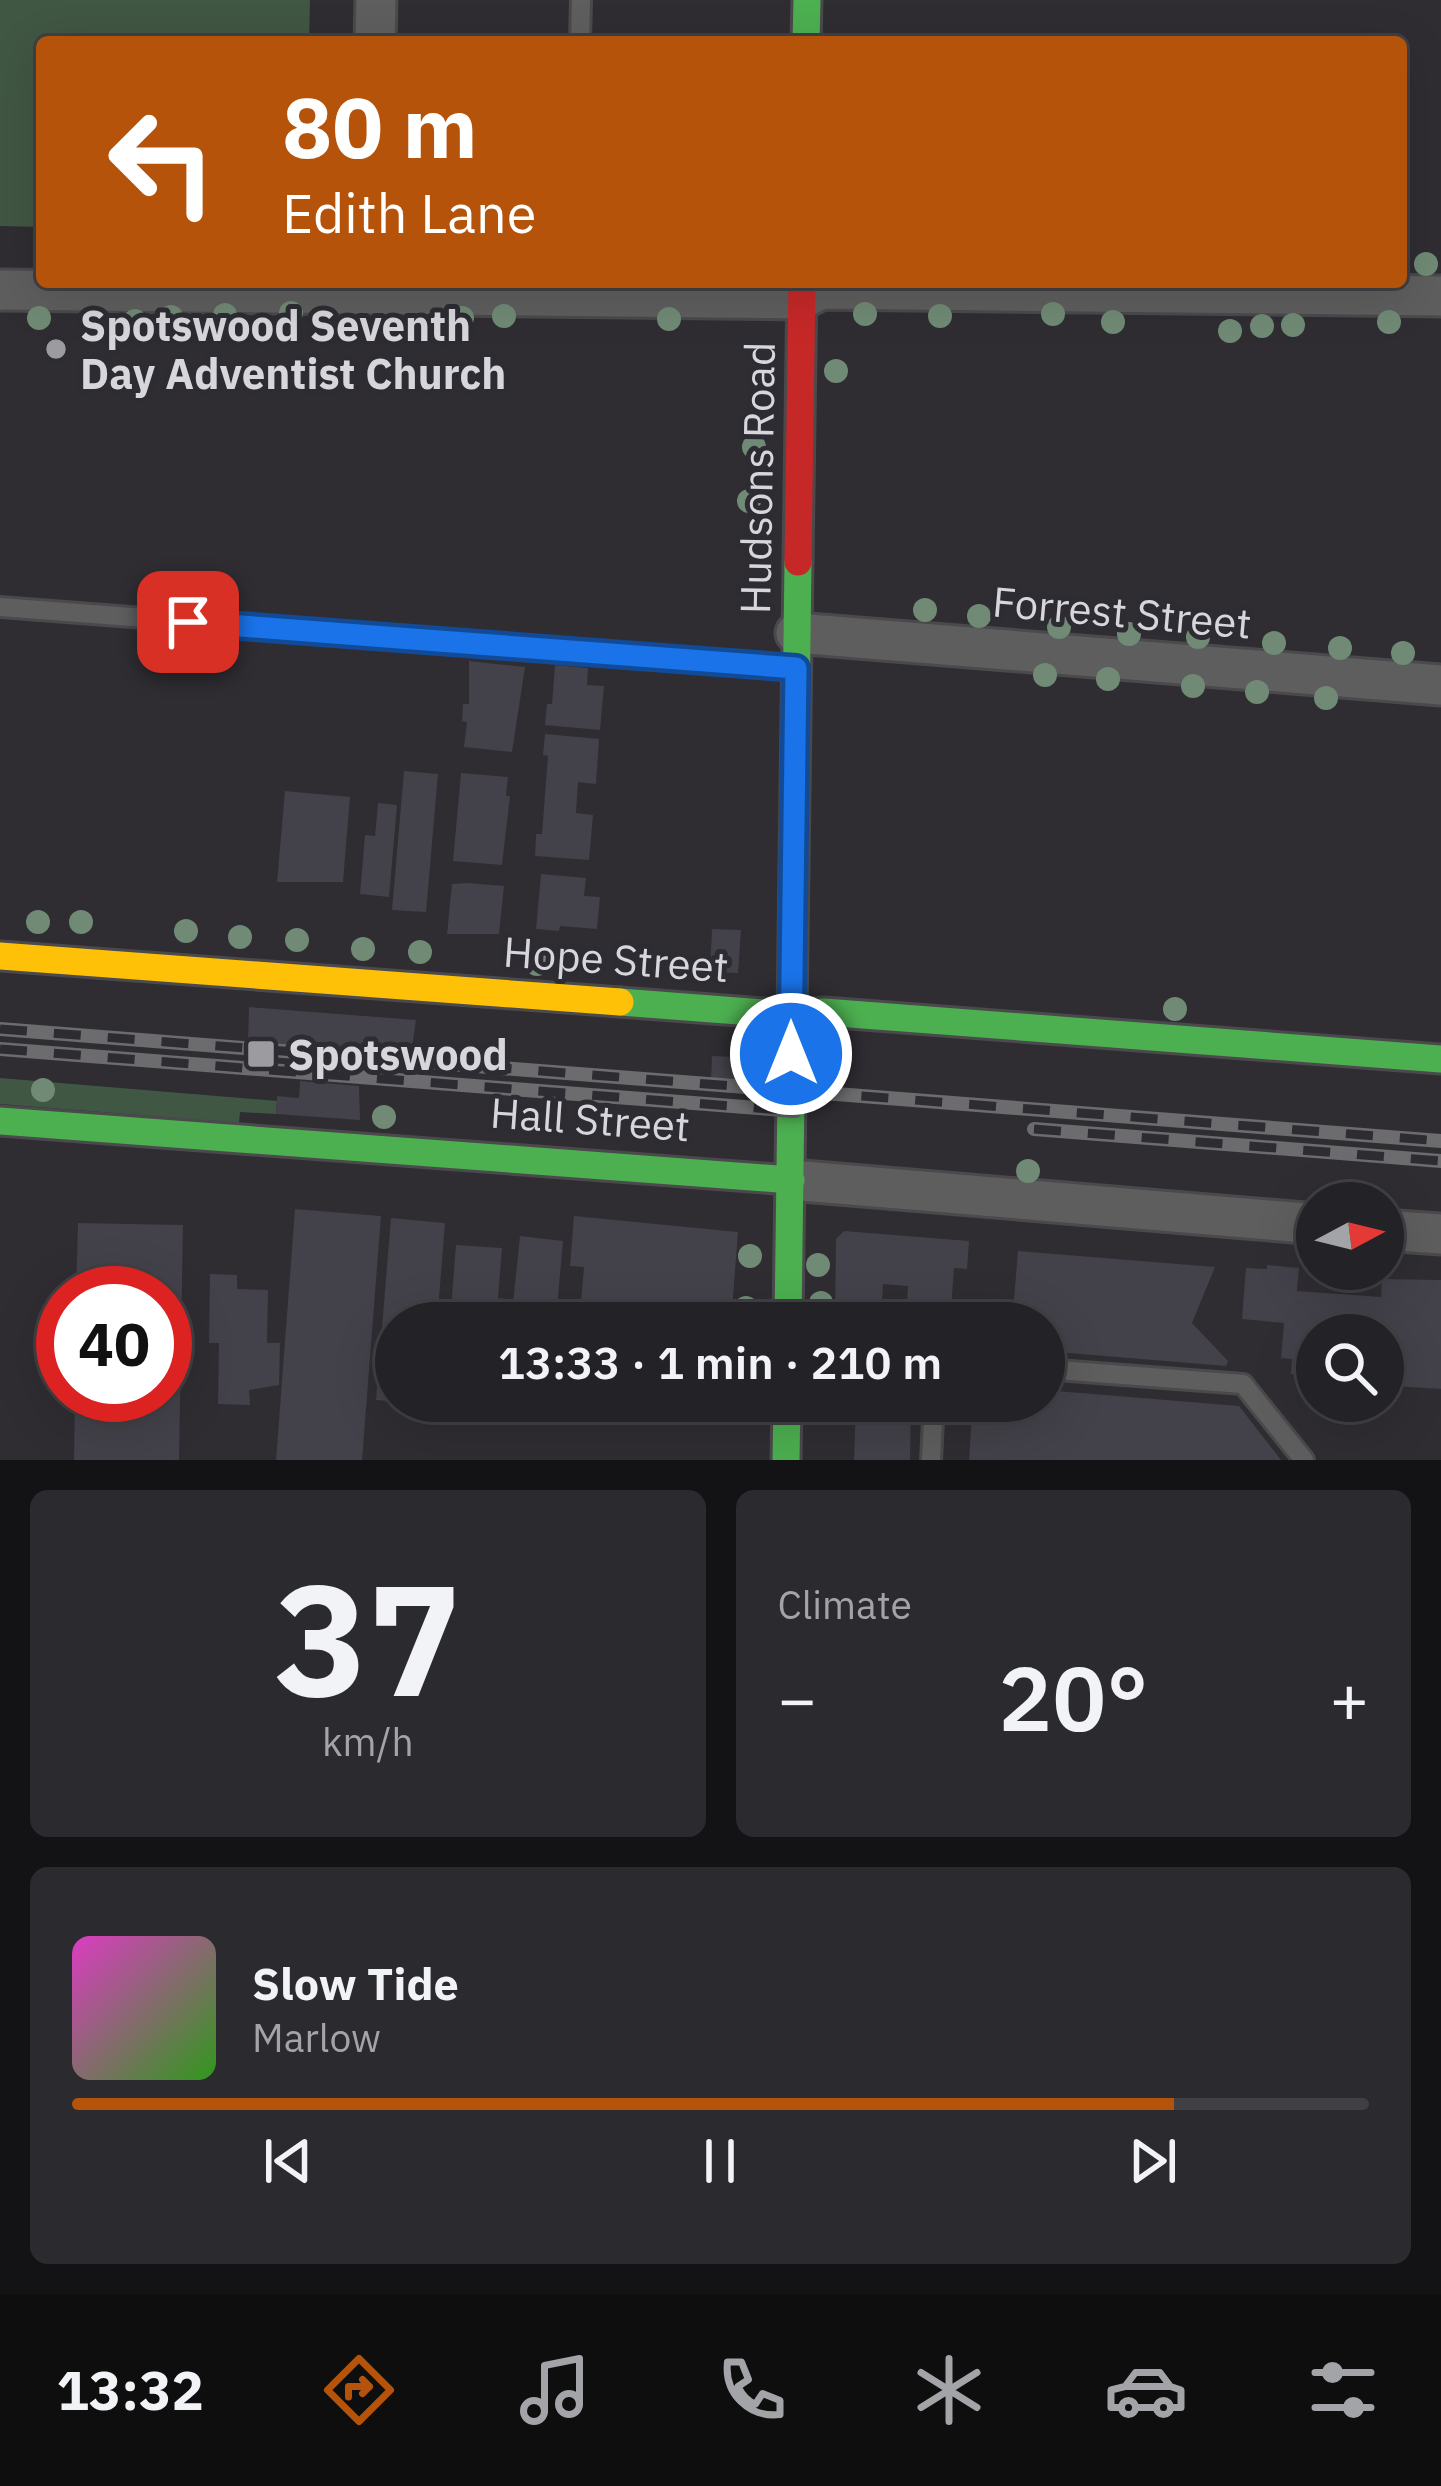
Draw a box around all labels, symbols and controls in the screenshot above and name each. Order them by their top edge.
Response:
text: 80 m [282,72,478,181]
icon: left [84,84,240,240]
text: Edith Lane [282,178,536,248]
place label: Spotswood Seventh Day Adventist Church [80,298,506,401]
marker: Spotswood Seventh Day Adventist Church [43,336,69,362]
street label: Hudsons Road [727,341,787,615]
pin [137,571,239,673]
street label: Forrest Street [990,573,1254,651]
icon: arrive [155,589,221,655]
street label: Hope Street [501,924,731,994]
position arrow [728,991,854,1117]
place label: Spotswood [288,1027,508,1082]
marker: Spotswood [245,1038,277,1070]
street label: Hall Street [488,1085,692,1153]
north arrow [1296,1182,1404,1290]
map controls [1296,1182,1404,1422]
speed limit sign: 40 [36,1266,192,1422]
button: search [1296,1314,1404,1422]
text: 13:33 · 1 min · 210 m [498,1333,942,1391]
text: 37 [274,1536,461,1739]
text: Climate [778,1579,912,1630]
text: 20° [998,1639,1148,1756]
text: − [778,1655,817,1741]
text: + [1329,1655,1369,1741]
text: km/h [322,1716,414,1767]
text: Slow Tide [252,1954,459,2012]
text: Marlow [252,2012,381,2063]
icon: previous [255,2128,321,2194]
icon: pause [687,2128,753,2194]
icon: next [1120,2128,1186,2194]
icon: directions [317,2348,401,2432]
icon: music [513,2348,597,2432]
icon: phone [710,2348,794,2432]
icon: climate [907,2348,991,2432]
icon: car [1104,2348,1188,2432]
icon: filters [1301,2348,1385,2432]
text: 13:32 [56,2355,204,2425]

